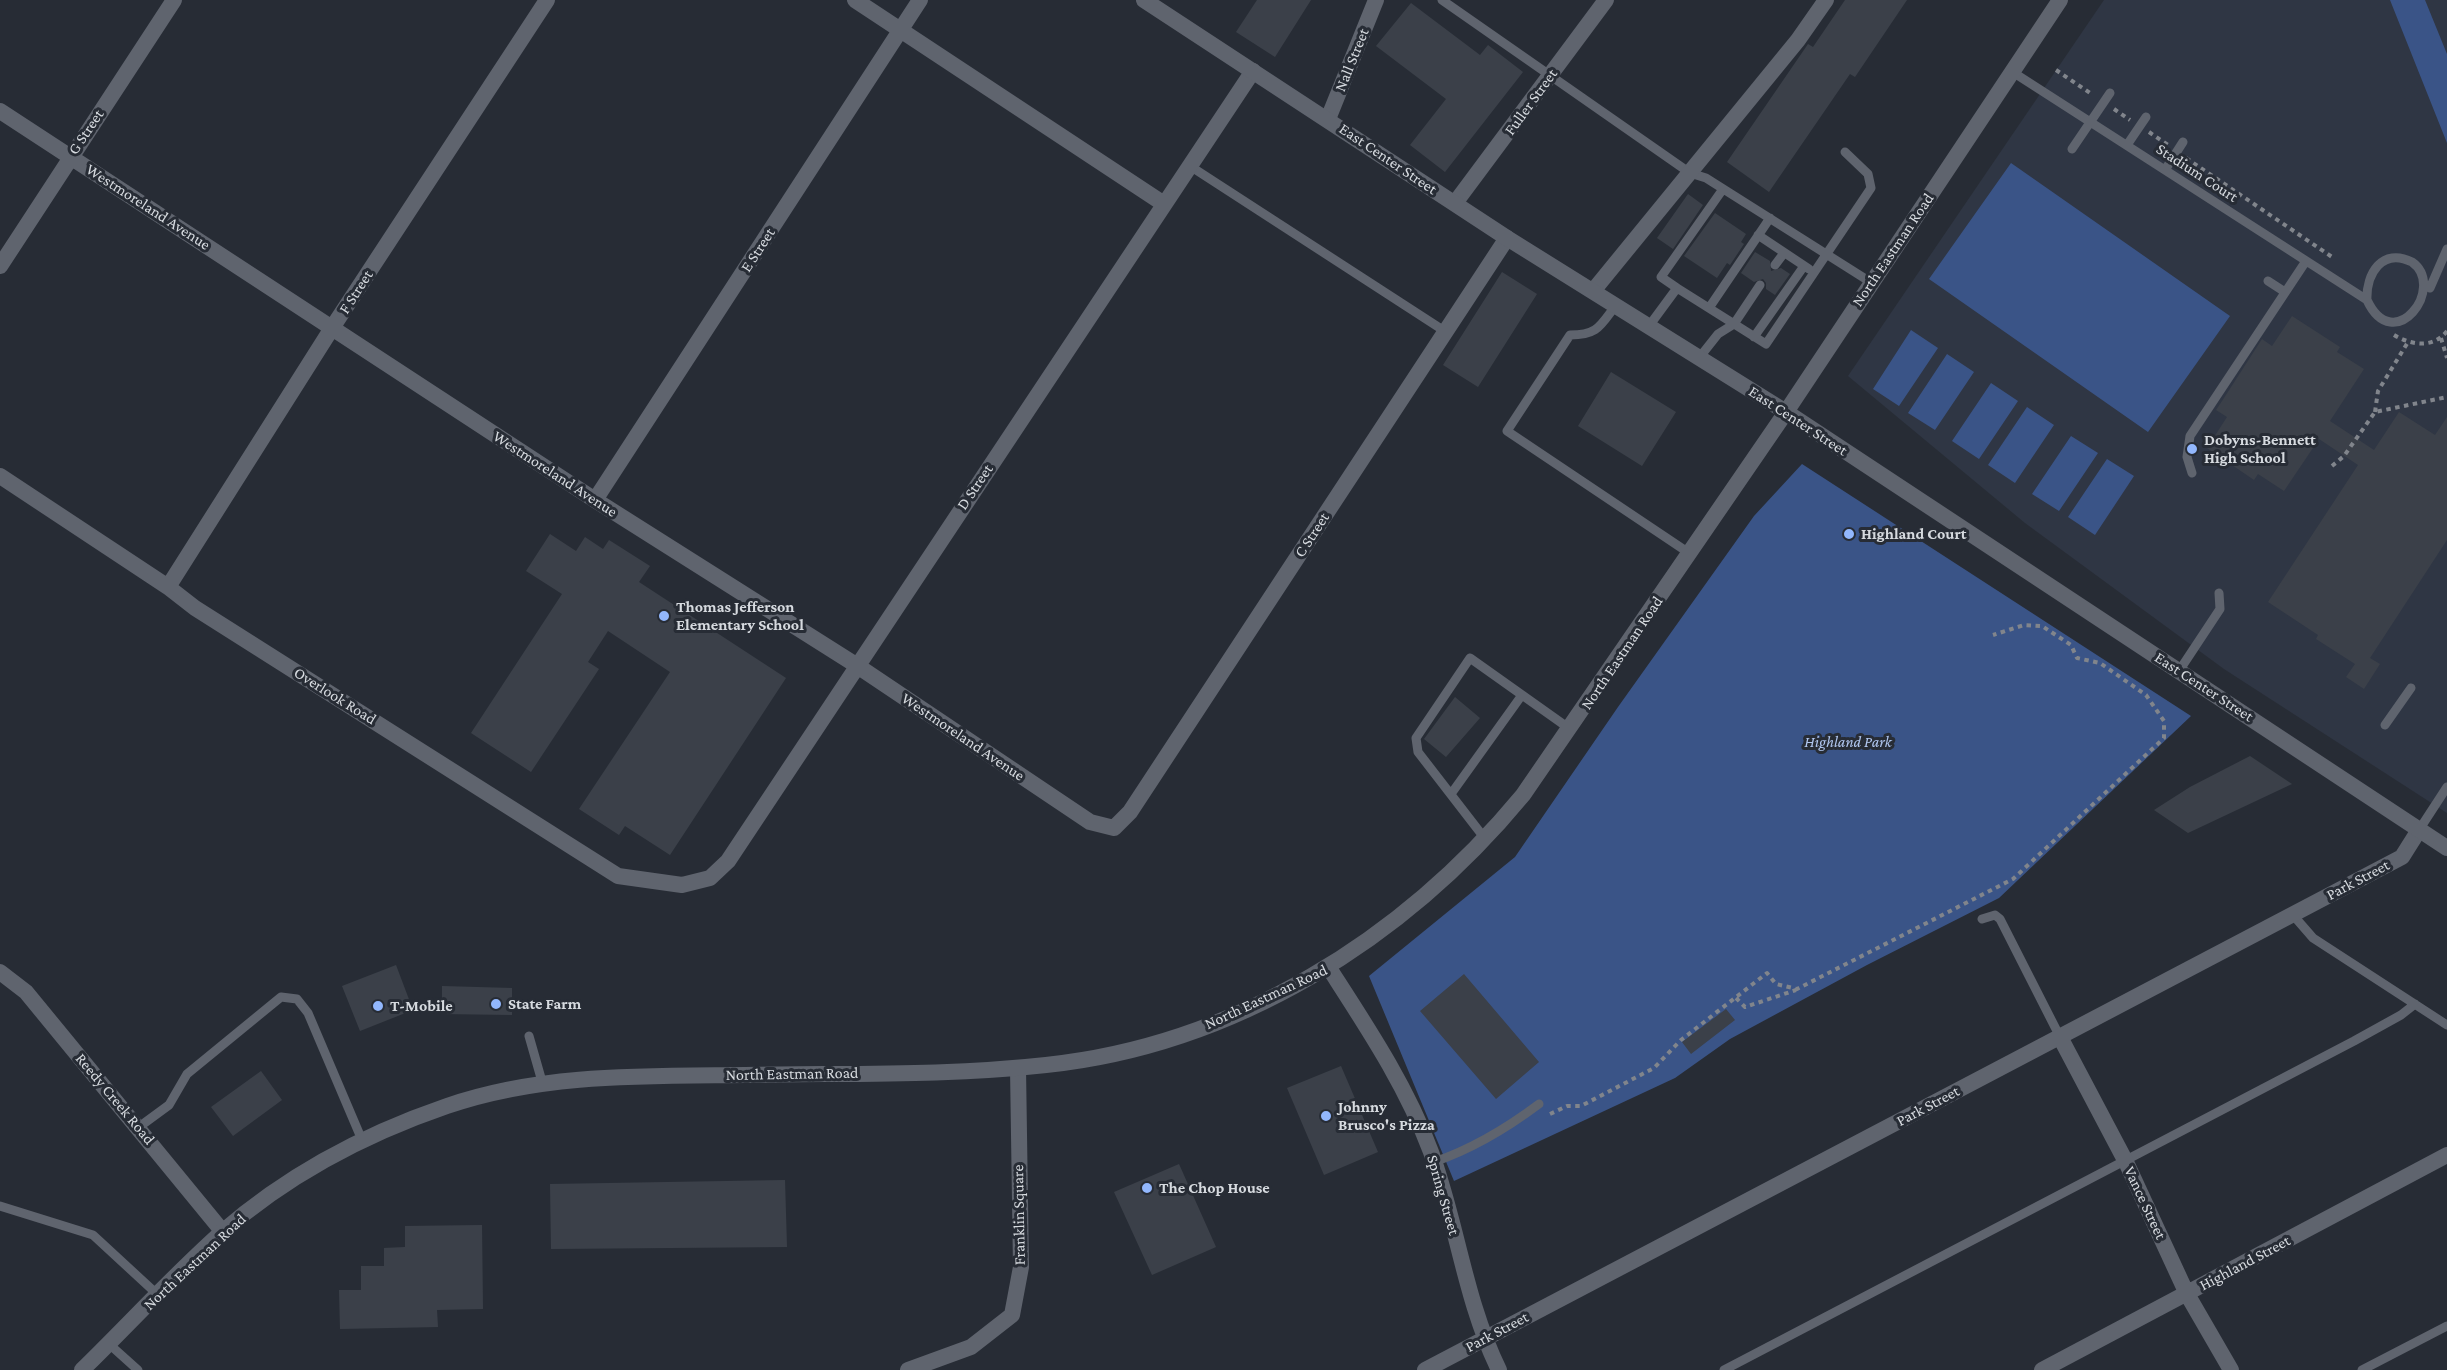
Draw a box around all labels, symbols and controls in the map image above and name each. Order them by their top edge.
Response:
street label: Nall Street [1331,25,1373,95]
street label: Fuller Street [1500,65,1562,139]
street label: G Street [64,106,108,158]
street label: East Center Street [1335,119,1441,199]
street label: Stadium Court [2152,139,2242,207]
street label: Westmoreland Avenue [82,160,214,254]
street label: North Eastman Road [1848,190,1938,310]
street label: E Street [737,224,779,276]
street label: F Street [335,266,377,318]
street label: East Center Street [1745,382,1851,460]
street label: Westmoreland Avenue [489,427,621,521]
place label: Dobyns-Bennett High School [2204,430,2316,468]
marker: Dobyns-Bennett High School [2185,442,2199,456]
street label: D Street [953,460,997,514]
street label: C Street [1290,509,1334,561]
place label: Highland Court [1861,524,1967,544]
marker: Highland Court [1842,527,1856,541]
street label: North Eastman Road [1577,593,1667,713]
place label: Thomas Jefferson Elementary School [676,597,804,635]
marker: Thomas Jefferson Elementary School [657,609,671,623]
street label: East Center Street [2151,648,2257,726]
street label: Overlook Road [290,663,380,729]
street label: Westmoreland Avenue [898,689,1028,785]
park label: Highland Park [1804,732,1892,752]
street label: Park Street [2323,855,2393,905]
street label: North Eastman Road [1202,960,1330,1034]
place label: State Farm [508,994,581,1014]
place label: T-Mobile [390,996,453,1016]
marker: State Farm [489,997,503,1011]
marker: T-Mobile [371,999,385,1013]
street label: Reedy Creek Road [71,1049,159,1149]
street label: North Eastman Road [725,1063,859,1085]
street label: Park Street [1893,1081,1963,1131]
place label: Johnny Brusco's Pizza [1338,1097,1435,1135]
marker: Johnny Brusco's Pizza [1319,1109,1333,1123]
street label: Spring Street [1422,1153,1464,1237]
street label: Vance Street [2120,1163,2170,1243]
street label: Franklin Square [1009,1164,1029,1266]
place label: The Chop House [1159,1178,1270,1198]
marker: The Chop House [1140,1181,1154,1195]
street label: North Eastman Road [140,1210,250,1314]
street label: Highland Street [2196,1231,2294,1295]
street label: Park Street [1462,1307,1532,1357]

